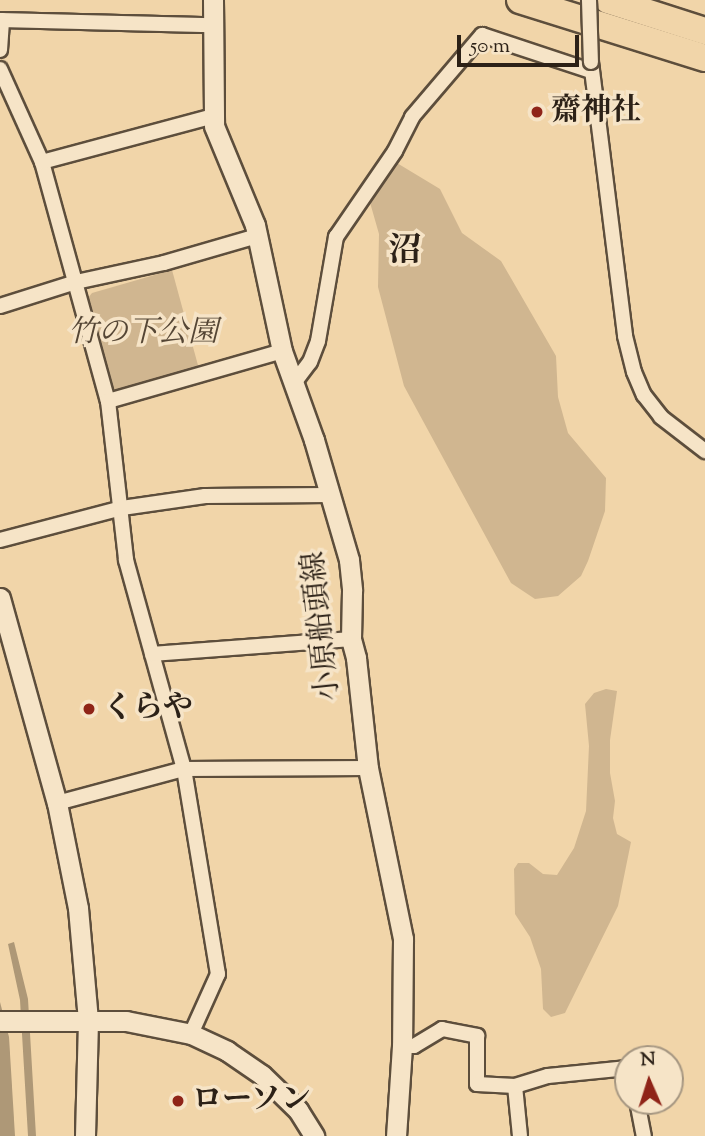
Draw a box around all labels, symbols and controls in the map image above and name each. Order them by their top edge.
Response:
scale bar [460,21,582,65]
text: 50 m [470,32,510,62]
place label: 齋神社 [551,94,641,130]
marker: 齋神社 [529,104,545,120]
district label: 沼 [389,233,421,273]
park label: 竹の下公園 [68,316,218,352]
street label: 小原船頭線 [297,550,349,702]
place label: くらや [103,691,193,727]
marker: くらや [81,701,97,717]
north arrow [614,1045,684,1115]
text: N [640,1047,656,1074]
place label: ローソン [192,1083,312,1119]
marker: ローソン [170,1093,186,1109]

